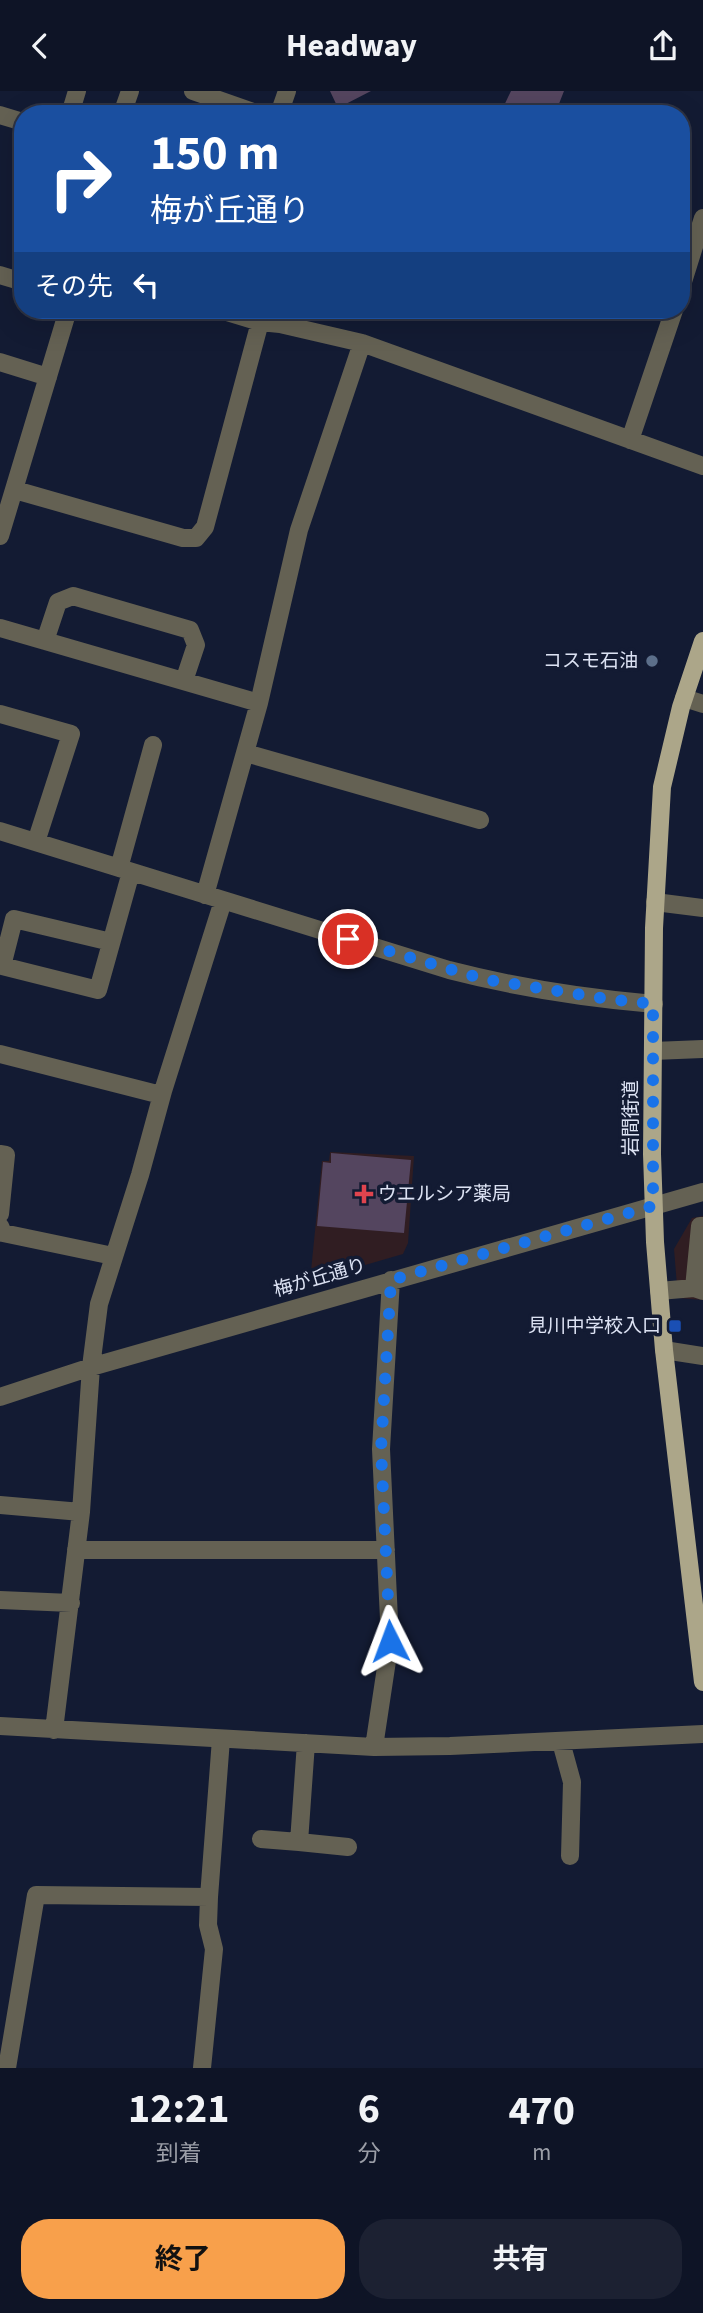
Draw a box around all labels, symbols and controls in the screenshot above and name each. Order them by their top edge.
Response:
text: Headway [286,23,417,69]
icon: back [21,27,59,65]
icon: share [644,27,682,65]
text: 150 m [150,119,279,189]
icon: right [35,133,126,224]
text: 梅が丘通り [150,188,310,234]
icon: left [127,266,165,304]
text: その先 [35,268,113,305]
place label: コスモ石油 [543,648,638,675]
marker: コスモ石油 [644,653,660,669]
pin [318,909,378,969]
icon: arrive [329,920,367,958]
street label: 岩間街道 [618,1080,645,1156]
place label: ウエルシア薬局 [378,1181,511,1208]
marker: ウエルシア薬局 [356,1186,372,1202]
street label: 梅が丘通り [271,1252,369,1304]
place label: 見川中学校入口 [528,1313,661,1340]
marker: 見川中学校入口 [667,1318,683,1334]
position arrow [353,1604,427,1678]
text: 12:21 [128,2079,229,2139]
text: 6 [358,2079,380,2139]
text: 470 [508,2081,575,2141]
text: m [532,2136,551,2169]
text: 到着 [156,2137,202,2170]
text: 分 [357,2137,380,2170]
button: 終了 [21,2219,345,2299]
button: 共有 [359,2219,682,2299]

